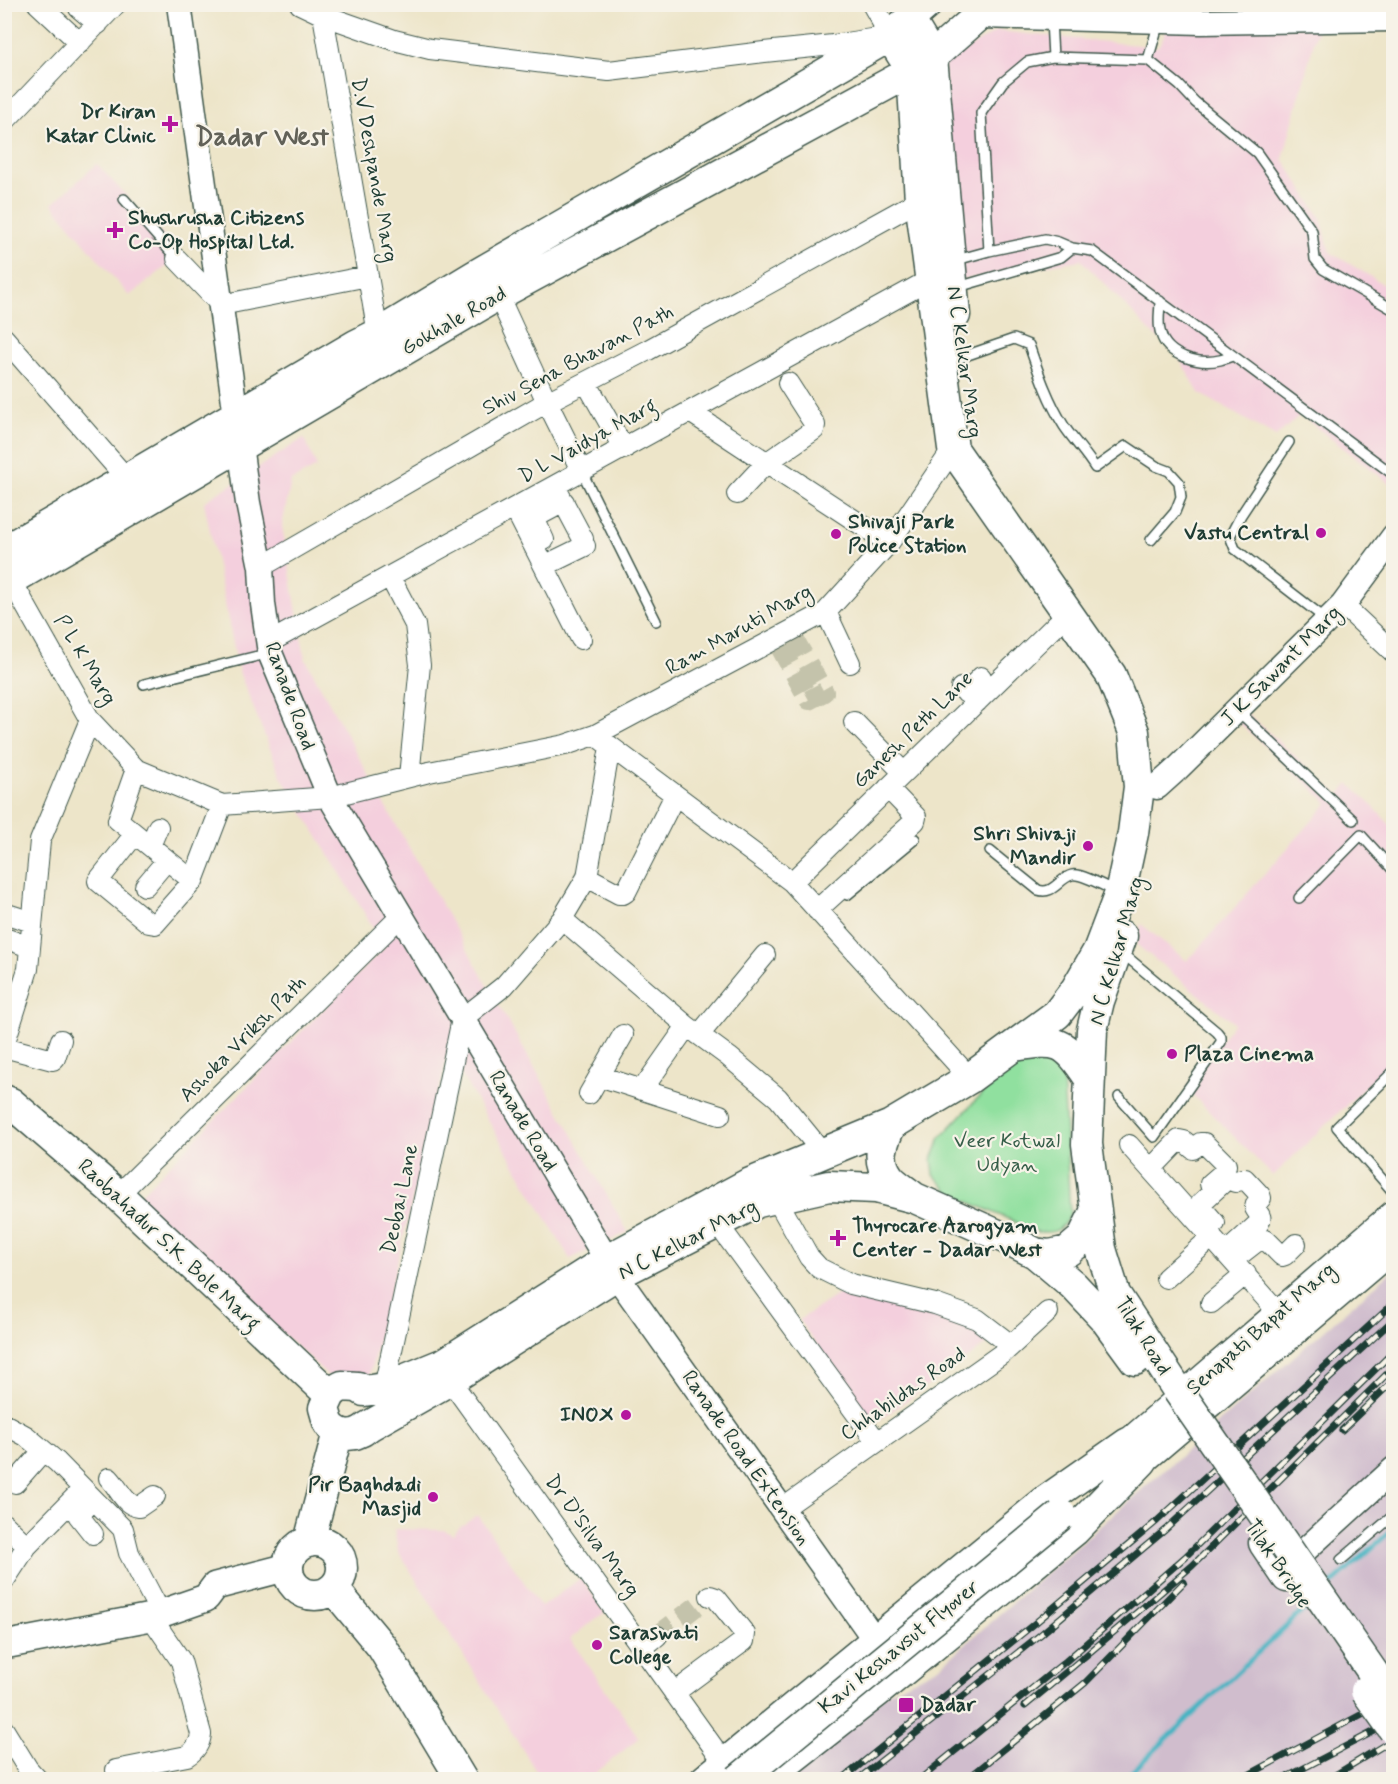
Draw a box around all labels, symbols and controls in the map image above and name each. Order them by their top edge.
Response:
street label: D.V Deshpande Marg [343,76,404,265]
place label: Dr Kiran Katar Clinic [46,98,156,150]
marker: Dr Kiran Katar Clinic [161,115,179,133]
district label: Dadar West [195,120,329,155]
place label: Shushrusha Citizens Co-Op Hospital Ltd. [128,204,305,256]
marker: Shushrusha Citizens Co-Op Hospital Ltd. [106,221,124,239]
street label: Gokhale Road [396,280,512,362]
street label: N C Kelkar Marg [938,284,989,440]
street label: Shiv Sena Bhavan Path [477,298,679,422]
street label: D L Vaidya Marg [514,391,663,492]
place label: Shivaji Park Police Station [848,508,967,560]
place label: Vastu Central [1184,519,1309,547]
marker: Vastu Central [1314,526,1328,540]
marker: Shivaji Park Police Station [829,527,843,541]
street label: Ram Maruti Marg [661,578,818,683]
street label: J K Sawant Marg [1214,599,1348,733]
street label: P L K Marg [46,609,123,711]
street label: Ranade Road [258,638,322,754]
street label: Ganesh Peth Lane [847,665,979,795]
place label: Shri Shivaji Mandir [973,820,1076,872]
marker: Shri Shivaji Mandir [1081,839,1095,853]
street label: N C Kelkar Marg [1082,874,1153,1029]
street label: Ashoka Vriksh Path [173,969,313,1109]
place label: Plaza Cinema [1184,1040,1314,1068]
marker: Plaza Cinema [1165,1047,1179,1061]
street label: Ranade Road [482,1065,564,1177]
park label: Veer Kotwal Udyan [954,1127,1060,1179]
street label: Deobai Lane [375,1141,425,1257]
street label: Raobahadur S.K. Bole Marg [70,1153,267,1339]
street label: N C Kelkar Marg [613,1193,763,1288]
place label: Thyrocare Aarogyam Center - Dadar West [852,1212,1043,1264]
marker: Thyrocare Aarogyam Center - Dadar West [829,1229,847,1247]
street label: Senapati Bapat Marg [1180,1256,1342,1402]
street label: Tilak Road [1108,1291,1178,1381]
street label: Chhabildas Road [835,1340,971,1448]
street label: Ranade Road Extension [675,1365,817,1551]
place label: INOX [560,1401,614,1429]
marker: INOX [619,1408,633,1422]
street label: Dr D'Silva Marg [537,1469,646,1604]
place label: Pir Baghdadi Masjid [308,1471,421,1523]
marker: Pir Baghdadi Masjid [426,1490,440,1504]
street label: Tilak Bridge [1238,1514,1318,1614]
street label: Kavi Keshavsut Flyover [813,1573,985,1721]
place label: Saraswati College [609,1619,698,1671]
marker: Saraswati College [590,1638,604,1652]
place label: Dadar [920,1691,977,1719]
marker: Dadar [897,1696,915,1714]

